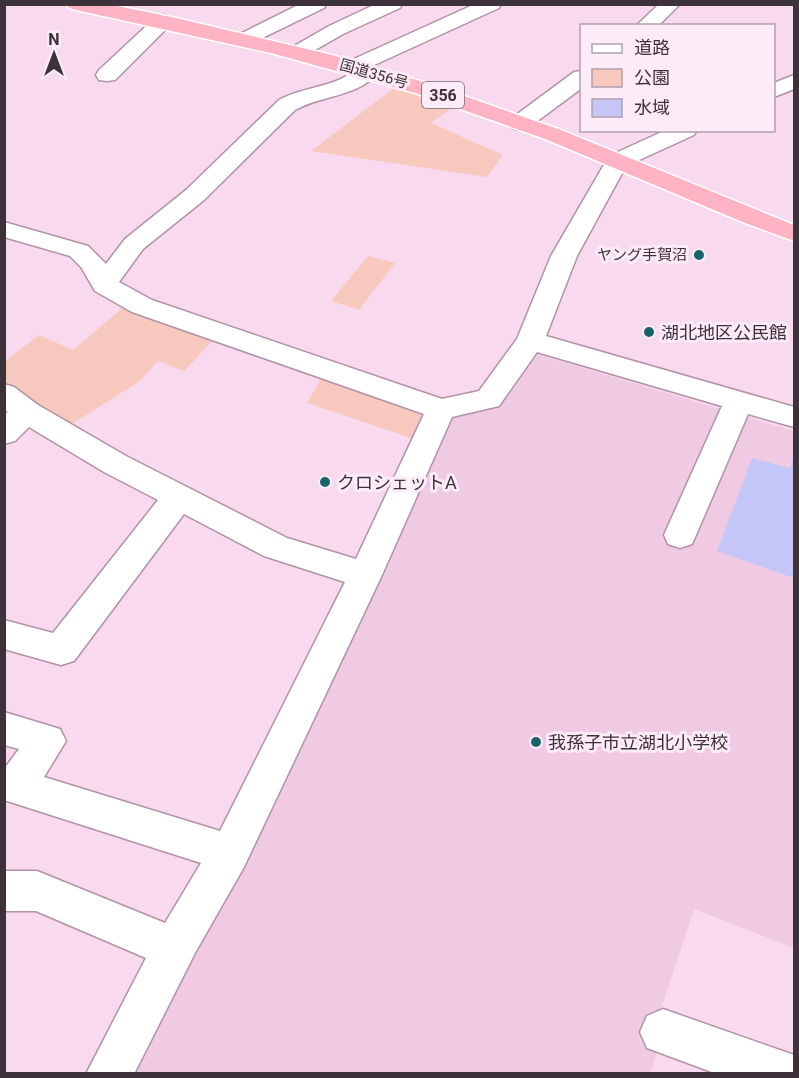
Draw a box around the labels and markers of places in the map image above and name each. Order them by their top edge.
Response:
place label: ヤング手賀沼 [597,246,687,264]
marker: ヤング手賀沼 [692,248,706,262]
place label: 湖北地区公民館 [661,322,787,343]
marker: 湖北地区公民館 [642,325,656,339]
place label: クロシェットA [337,472,457,493]
marker: クロシェットA [318,475,332,489]
place label: 我孫子市立湖北小学校 [548,732,728,753]
marker: 我孫子市立湖北小学校 [529,735,543,749]

